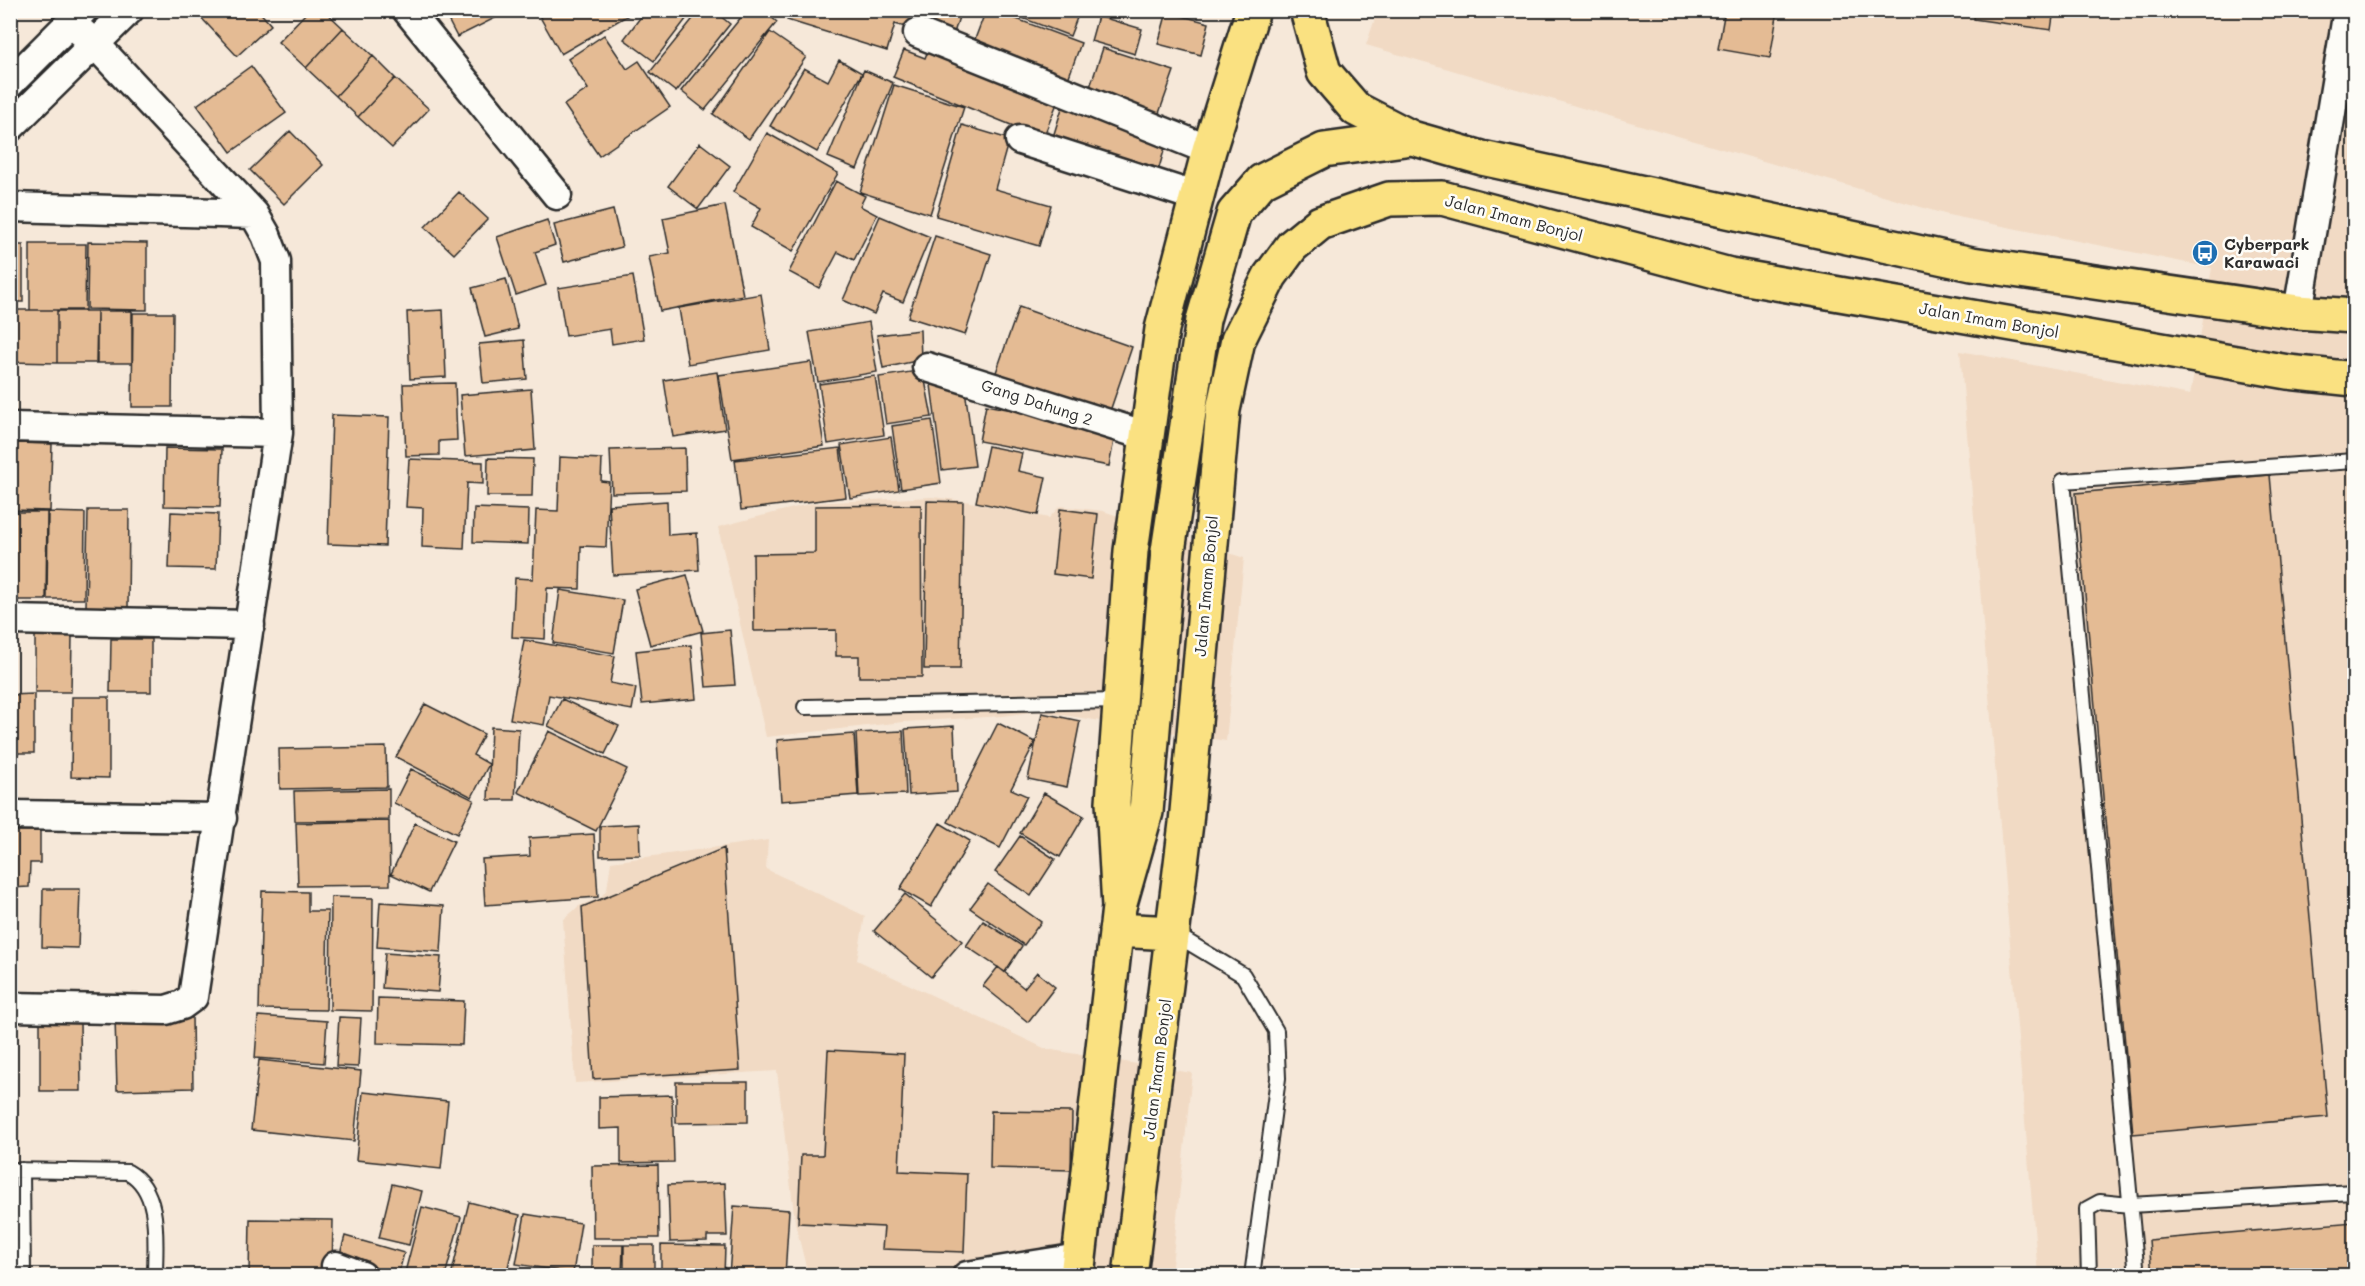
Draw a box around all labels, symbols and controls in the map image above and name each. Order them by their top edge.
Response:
street label: Jalan Imam Bonjol [1443,189,1585,246]
place label: Cyberpark Karawaci [2224,233,2309,272]
bus stop icon: Cyberpark Karawaci [2190,238,2220,268]
street label: Jalan Imam Bonjol [1918,297,2061,342]
street label: Gang Dahung 2 [979,374,1096,429]
street label: Jalan Imam Bonjol [1189,515,1222,657]
street label: Jalan Imam Bonjol [1137,997,1176,1140]

